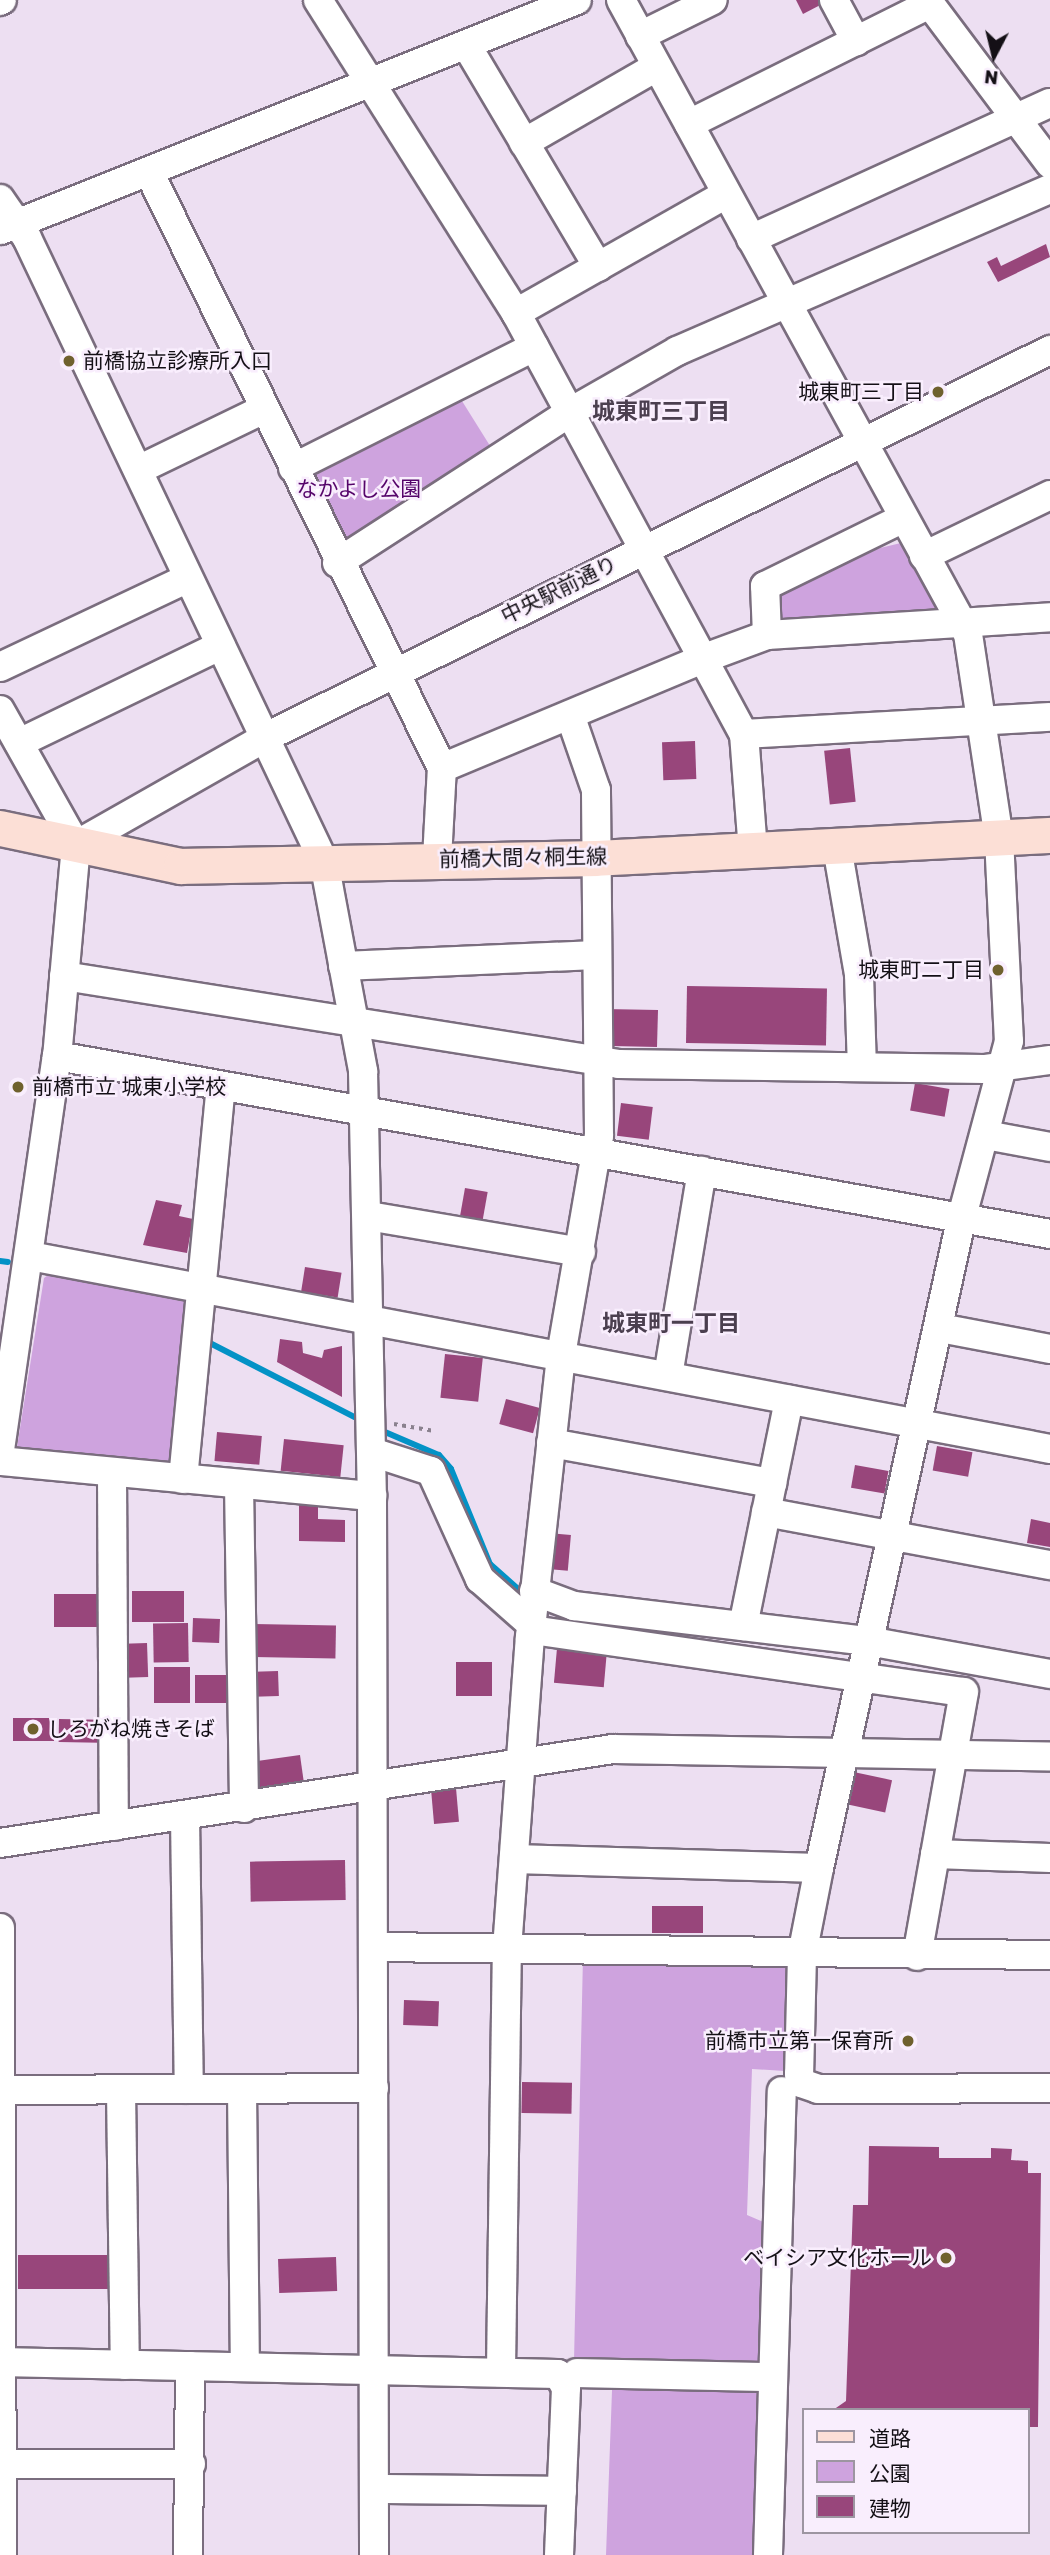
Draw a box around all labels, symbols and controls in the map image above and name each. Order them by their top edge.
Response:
north arrow [959,21,1029,91]
text: N [983,65,1000,90]
place label: 前橋協立診療所入口 [83,348,272,374]
marker: 前橋協立診療所入口 [61,353,77,369]
place label: 城東町三丁目 [798,379,924,405]
marker: 城東町三丁目 [930,384,946,400]
district label: 城東町三丁目 [592,397,730,425]
park label: なかよし公園 [296,476,422,502]
street label: 中央駅前通り [497,551,621,629]
street label: 前橋大間々桐生線 [439,844,607,872]
place label: 城東町二丁目 [858,957,984,983]
marker: 城東町二丁目 [990,962,1006,978]
place label: 前橋市立 城東小学校 [32,1074,226,1100]
marker: 前橋市立 城東小学校 [10,1079,26,1095]
district label: 城東町一丁目 [602,1309,740,1337]
place label: しろがね焼きそば [47,1716,215,1742]
marker: しろがね焼きそば [25,1721,41,1737]
place label: 前橋市立第一保育所 [705,2028,894,2054]
marker: 前橋市立第一保育所 [900,2033,916,2049]
place label: ベイシア文化ホール [743,2245,932,2271]
marker: ベイシア文化ホール [938,2250,954,2266]
legend [802,2408,1029,2534]
text: 道路 [869,2426,911,2451]
text: 公園 [869,2461,911,2486]
text: 建物 [869,2496,911,2521]

